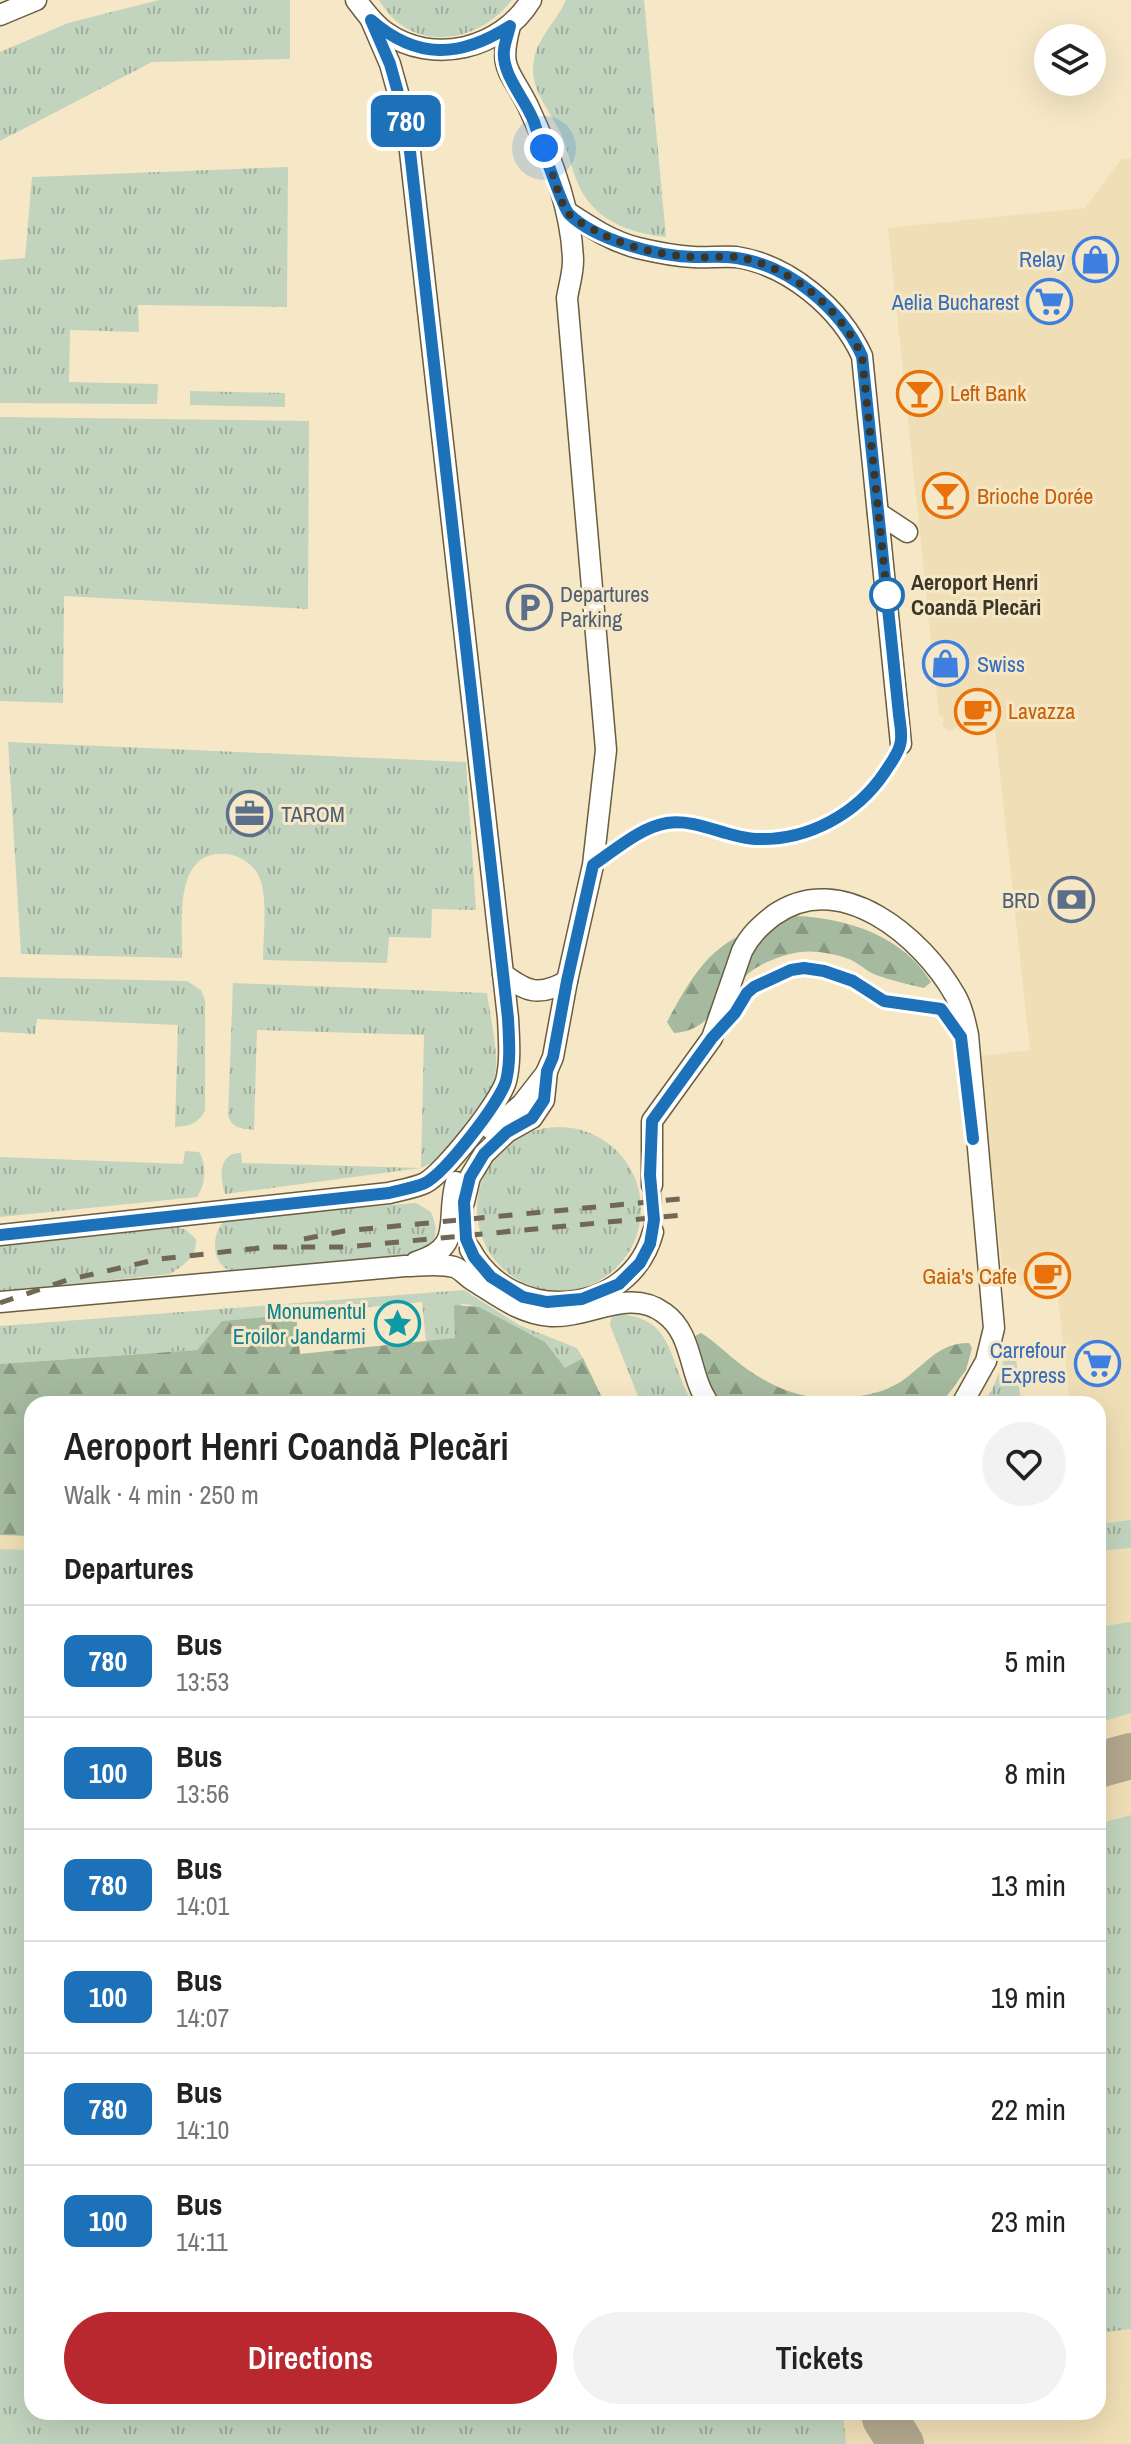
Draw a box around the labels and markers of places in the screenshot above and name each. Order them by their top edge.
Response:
shop icon: Relay [1072,235,1120,283]
place label: Relay [1019,244,1065,274]
supermarket icon: Aelia Bucharest [1026,278,1074,326]
place label: Aelia Bucharest [891,287,1019,317]
bar icon: Left Bank [895,369,943,417]
place label: Left Bank [950,378,1027,408]
bar icon: Brioche Dorée [922,472,970,520]
place label: Brioche Dorée [977,481,1093,511]
place label: Aeroport Henri Coandă Plecări [911,567,1041,622]
marker: Aeroport Henri Coandă Plecări [870,578,904,612]
place label: Departures Parking [560,579,649,634]
parking icon: Departures Parking [505,583,553,631]
shop icon: Swiss [922,640,970,688]
place label: Swiss [977,649,1025,679]
cafe icon: Lavazza [953,687,1001,735]
place label: Lavazza [1008,696,1075,726]
office icon: TAROM [226,790,274,838]
place label: TAROM [281,799,345,829]
bank icon: BRD [1047,876,1095,924]
place label: BRD [1002,885,1040,915]
cafe icon: Gaia's Cafe [1024,1252,1072,1300]
place label: Gaia's Cafe [922,1261,1017,1291]
place label: Monumentul Eroilor Jandarmi [233,1296,366,1351]
place icon: Monumentul Eroilor Jandarmi [373,1300,421,1348]
place label: Carrefour Express [990,1335,1066,1390]
supermarket icon: Carrefour Express [1073,1339,1121,1387]

